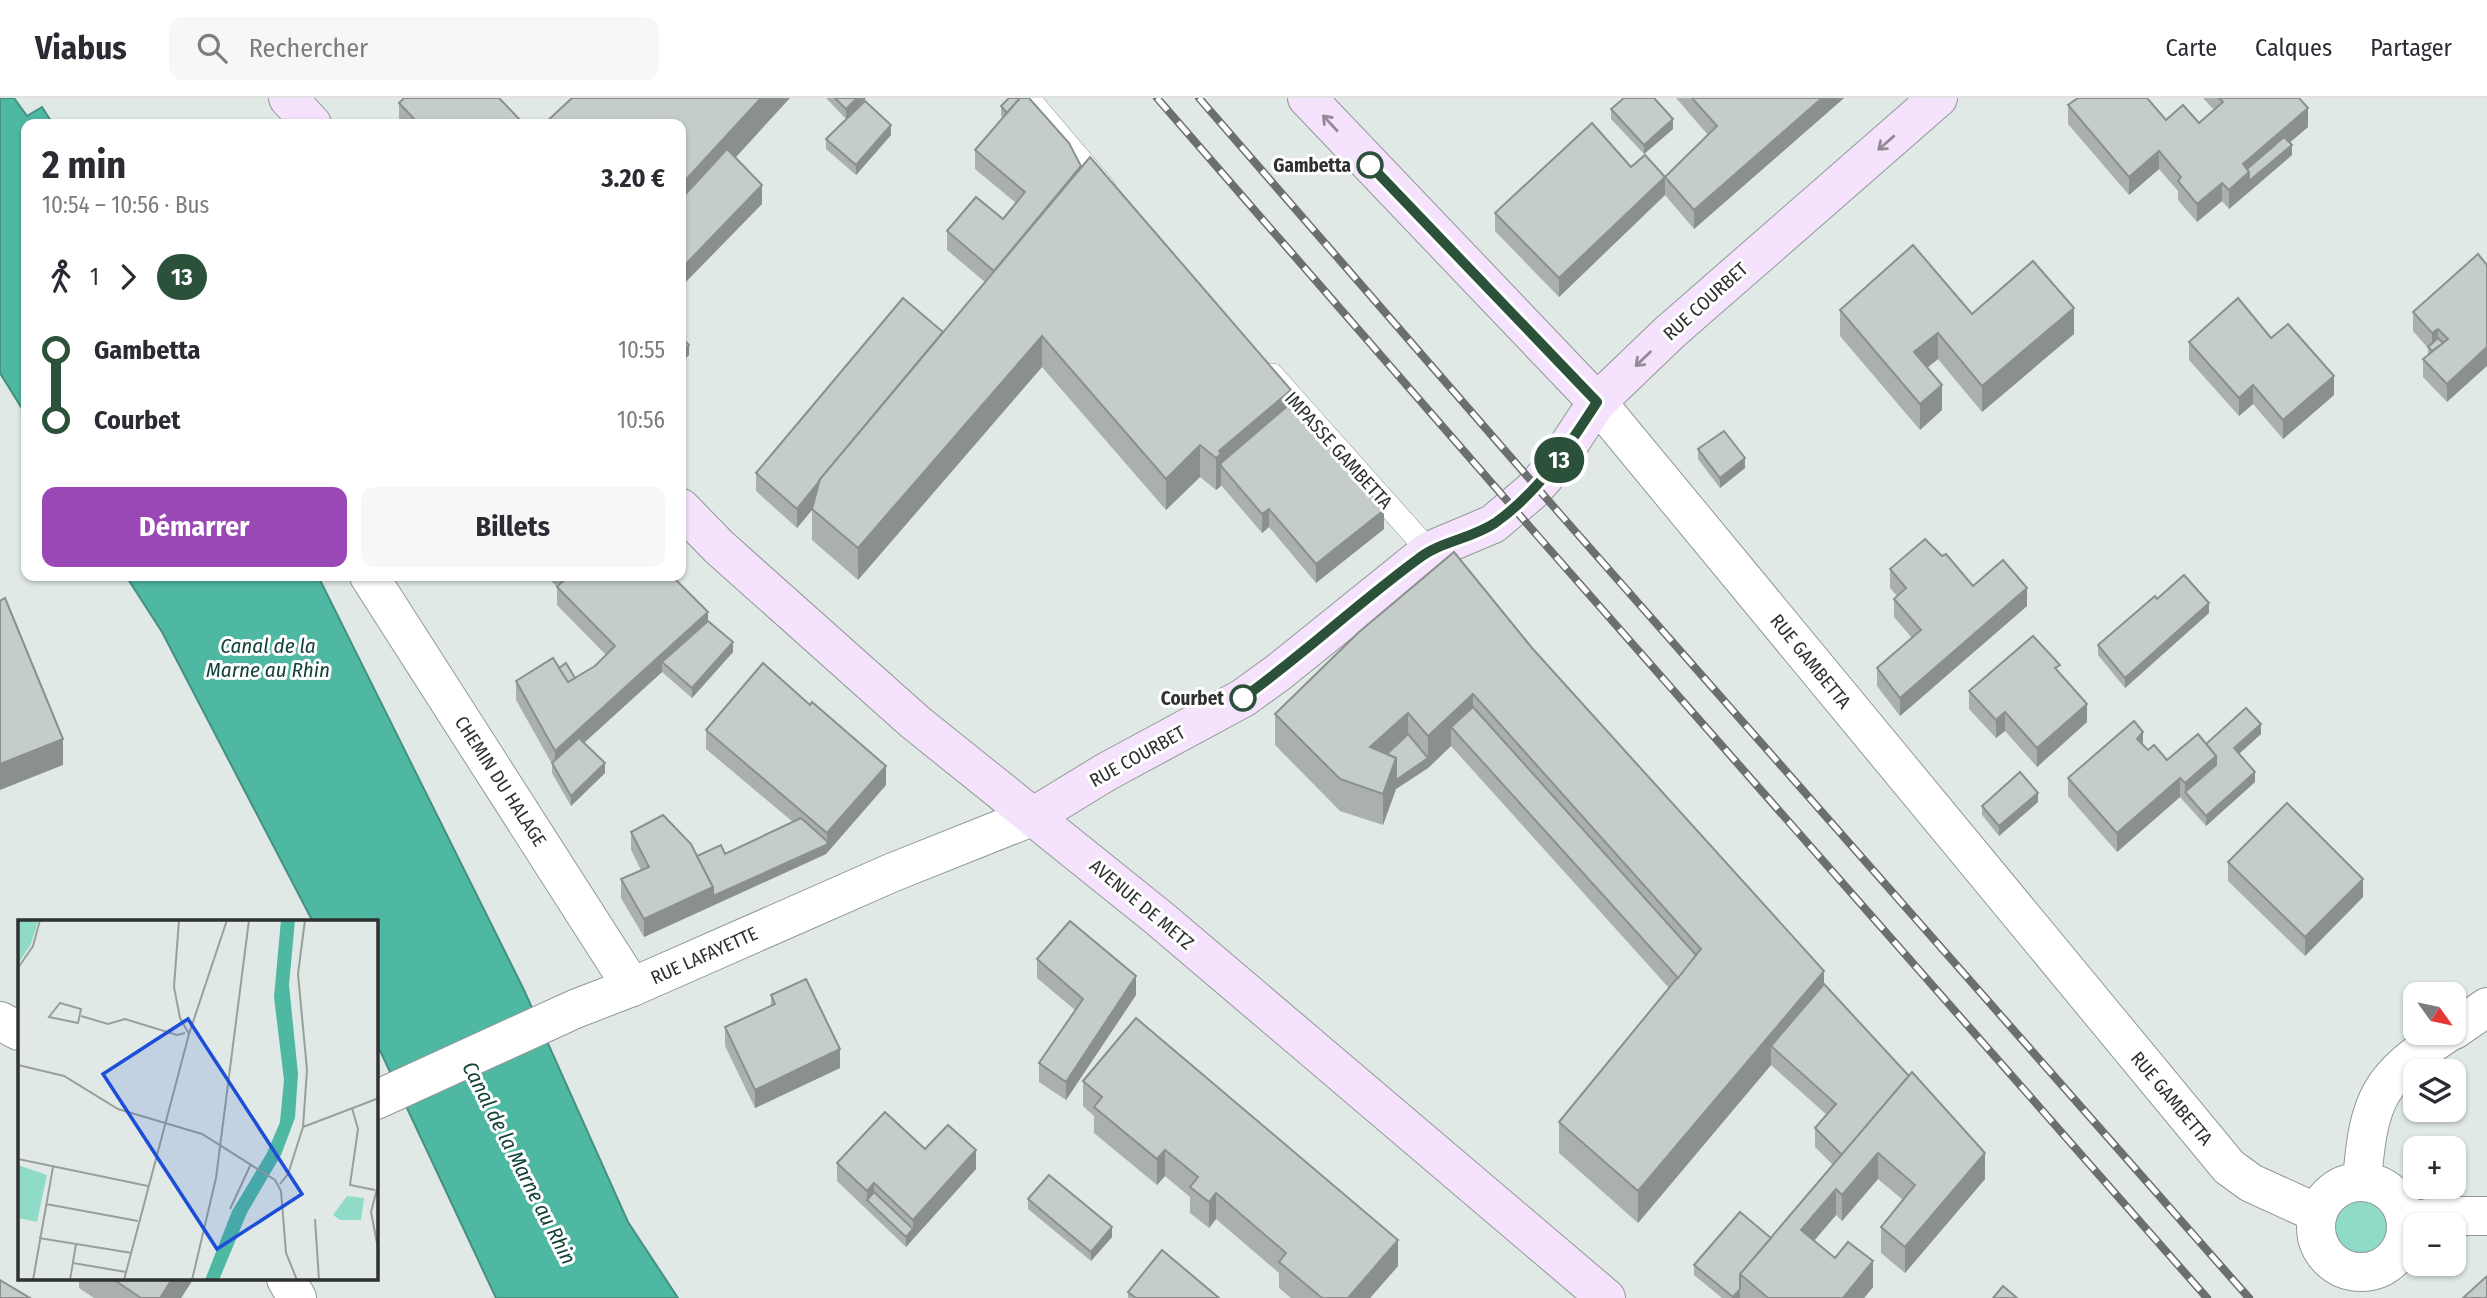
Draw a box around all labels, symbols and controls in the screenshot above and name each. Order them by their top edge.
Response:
search box [169,17,659,80]
text: Viabus [35,28,127,68]
icon: search [193,29,231,67]
text: Rechercher [249,33,368,64]
text: Carte [2166,34,2217,62]
text: Calques [2255,34,2332,62]
text: Partager [2370,34,2452,62]
one-way arrow [1322,115,1339,132]
one-way arrow [1877,135,1895,151]
text: 2 min [42,142,126,188]
marker: Gambetta [1357,152,1383,178]
place label: Gambetta [1273,154,1351,177]
text: 3.20 € [601,163,665,194]
text: 10:54 – 10:56 · Bus [42,191,209,219]
street label: RUE COURBET [1658,257,1752,345]
icon: walk [42,258,80,296]
icon: forward [109,258,147,296]
text: 1 [90,263,99,291]
text: 13 [171,263,193,291]
text: Gambetta [94,335,200,366]
text: 10:55 [618,336,665,364]
one-way arrow [1634,350,1651,367]
street label: IMPASSE GAMBETTA [1280,387,1397,514]
text: Courbet [94,405,180,436]
text: 10:56 [617,406,665,434]
line badge: 13 [1528,437,1590,483]
text: 13 [1548,446,1570,474]
button: Démarrer [42,487,347,567]
button: Billets [361,487,665,567]
street label: RUE GAMBETTA [1765,609,1856,713]
water label: Canal de la Marne au Rhin [206,633,330,683]
marker: Courbet [1230,685,1256,711]
place label: Courbet [1161,687,1224,710]
street label: CHEMIN DU HALAGE [450,712,551,851]
street label: RUE COURBET [1085,721,1189,792]
street label: AVENUE DE METZ [1085,854,1198,955]
inset map [18,920,378,1280]
street label: RUE LAFAYETTE [647,922,761,989]
north arrow [2403,982,2466,1045]
map controls [2403,982,2466,1276]
street label: RUE GAMBETTA [2126,1047,2217,1150]
water label: Canal de la Marne au Rhin [456,1057,582,1269]
button: layers [2403,1059,2466,1122]
button: + [2403,1136,2466,1199]
button: − [2403,1213,2466,1276]

